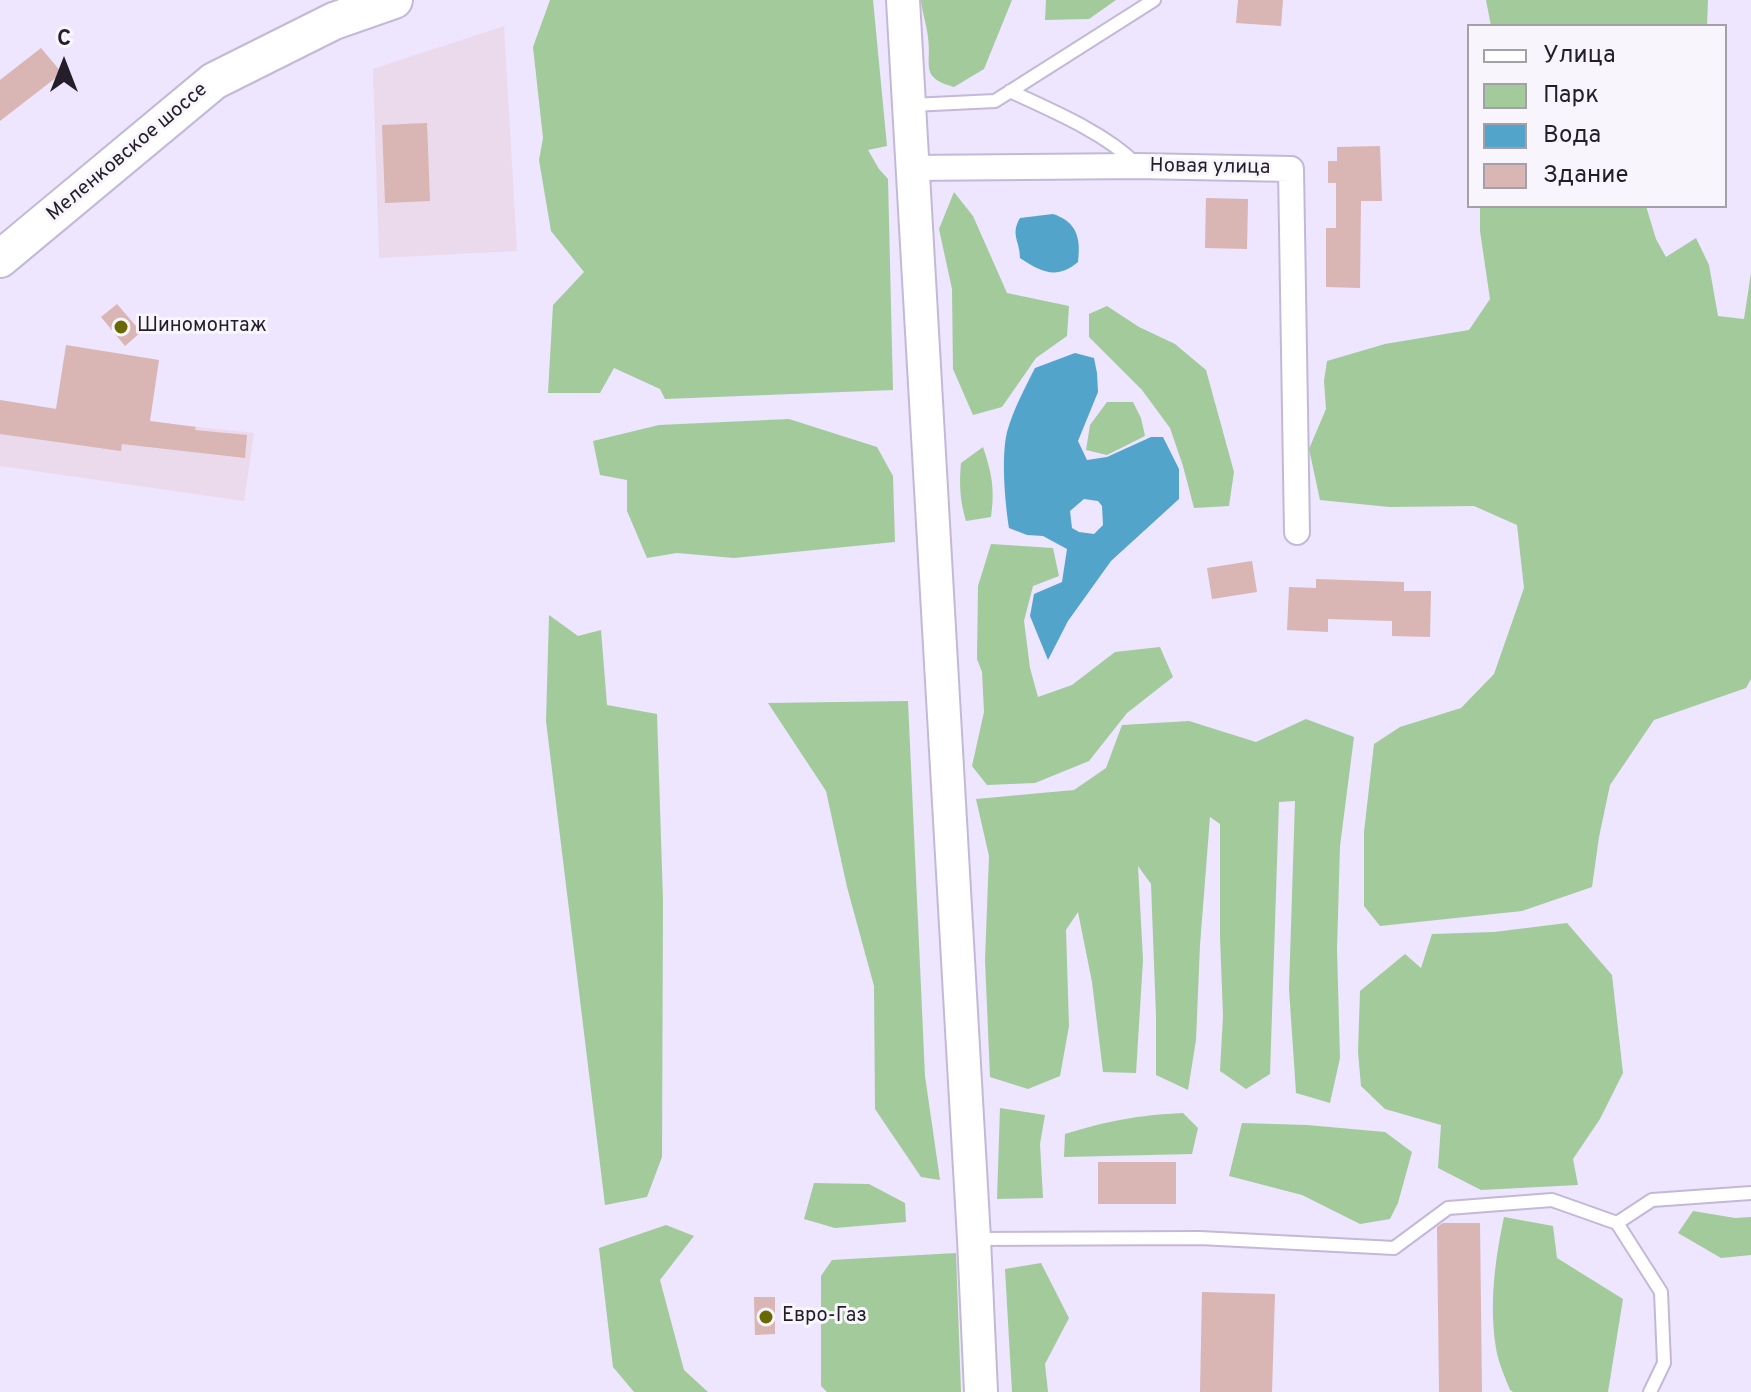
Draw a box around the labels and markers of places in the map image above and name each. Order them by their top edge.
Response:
place label: Шиномонтаж [137,315,267,339]
marker: Шиномонтаж [112,318,130,336]
place label: Евро-Газ [782,1305,867,1329]
marker: Евро-Газ [757,1308,775,1326]

